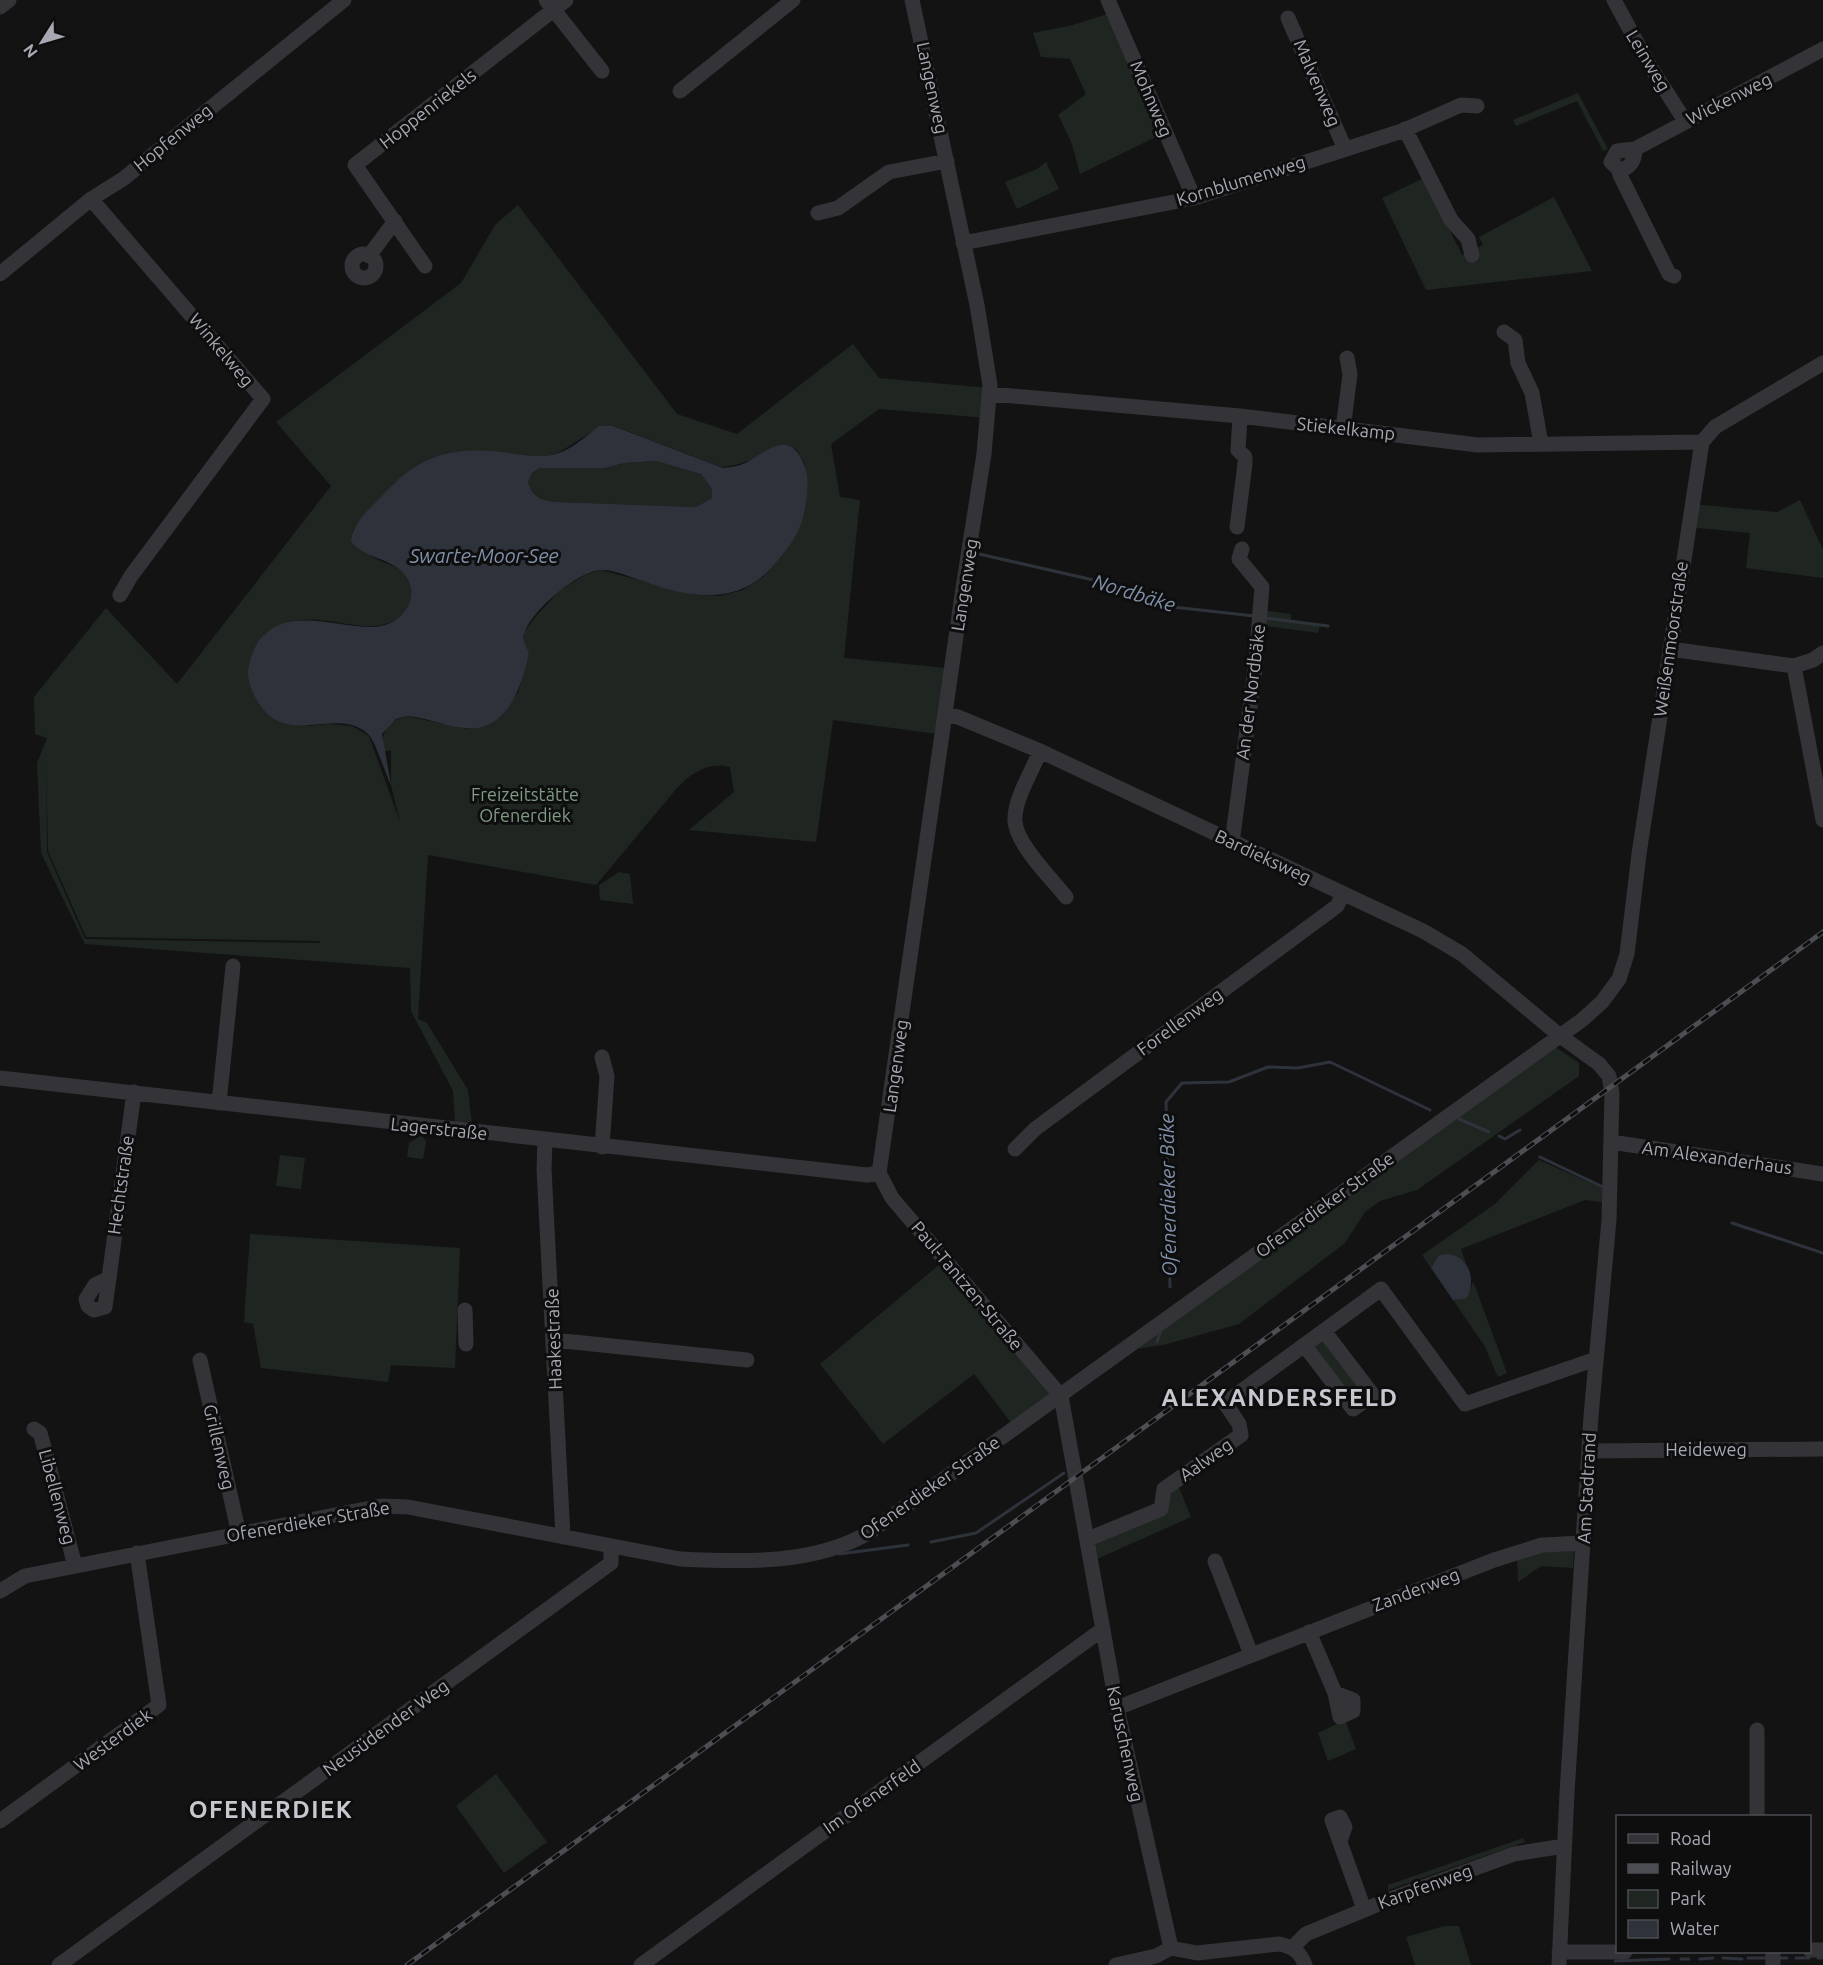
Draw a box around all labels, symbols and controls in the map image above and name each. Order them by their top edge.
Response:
north arrow [12,12,72,72]
street label: Leinweg [1623,26,1675,95]
street label: Malvenweg [1291,36,1345,129]
street label: Langenweg [913,40,952,136]
text: N [19,41,41,61]
street label: Mohnweg [1127,57,1177,140]
street label: Hoppenriekels [375,64,480,152]
street label: Wickenweg [1683,68,1775,128]
street label: Hopfenweg [129,100,216,175]
street label: Kornblumenweg [1174,151,1308,209]
street label: Winkelweg [185,309,258,390]
street label: Stiekelkamp [1296,413,1396,443]
street label: Langenweg [947,537,981,633]
water label: Swarte-Moor-See [408,544,559,567]
street label: Weißenmoorstraße [1649,560,1691,718]
water label: Nordbäke [1090,569,1178,616]
street label: An der Nordbäke [1232,623,1268,761]
park label: Freizeitstätte Ofenerdiek [471,784,579,825]
street label: Bardieksweg [1212,825,1315,887]
street label: Forellenweg [1133,984,1226,1059]
street label: Langenweg [879,1018,911,1114]
street label: Lagerstraße [390,1113,489,1143]
water label: Ofenerdieker Bäke [1155,1113,1180,1277]
street label: Hechtstraße [103,1134,137,1236]
street label: Am Alexanderhaus [1641,1137,1794,1177]
street label: Ofenerdieker Straße [1252,1147,1397,1261]
street label: Paul-Tantzen-Straße [908,1217,1028,1354]
street label: Haakestraße [541,1288,565,1390]
district label: ALEXANDERSFELD [1162,1384,1398,1411]
street label: Grillenweg [200,1402,240,1491]
street label: Ofenerdieker Straße [856,1431,1003,1543]
street label: Am Stadtrand [1573,1432,1599,1544]
street label: Aalweg [1175,1434,1236,1485]
street label: Heideweg [1665,1439,1747,1459]
street label: Libellenweg [36,1447,80,1547]
street label: Ofenerdieker Straße [225,1497,391,1545]
street label: Zanderweg [1369,1563,1462,1615]
street label: Neusüdender Weg [319,1675,452,1779]
street label: Karuschenweg [1104,1684,1148,1804]
street label: Westerdiek [69,1704,155,1774]
street label: Im Ofenerfeld [819,1755,924,1837]
district label: OFENERDIEK [189,1796,353,1823]
legend [1616,1815,1811,1953]
text: Road [1670,1828,1712,1848]
text: Railway [1670,1858,1732,1878]
street label: Karpfenweg [1375,1860,1475,1912]
text: Park [1670,1888,1706,1908]
text: Water [1670,1918,1720,1938]

